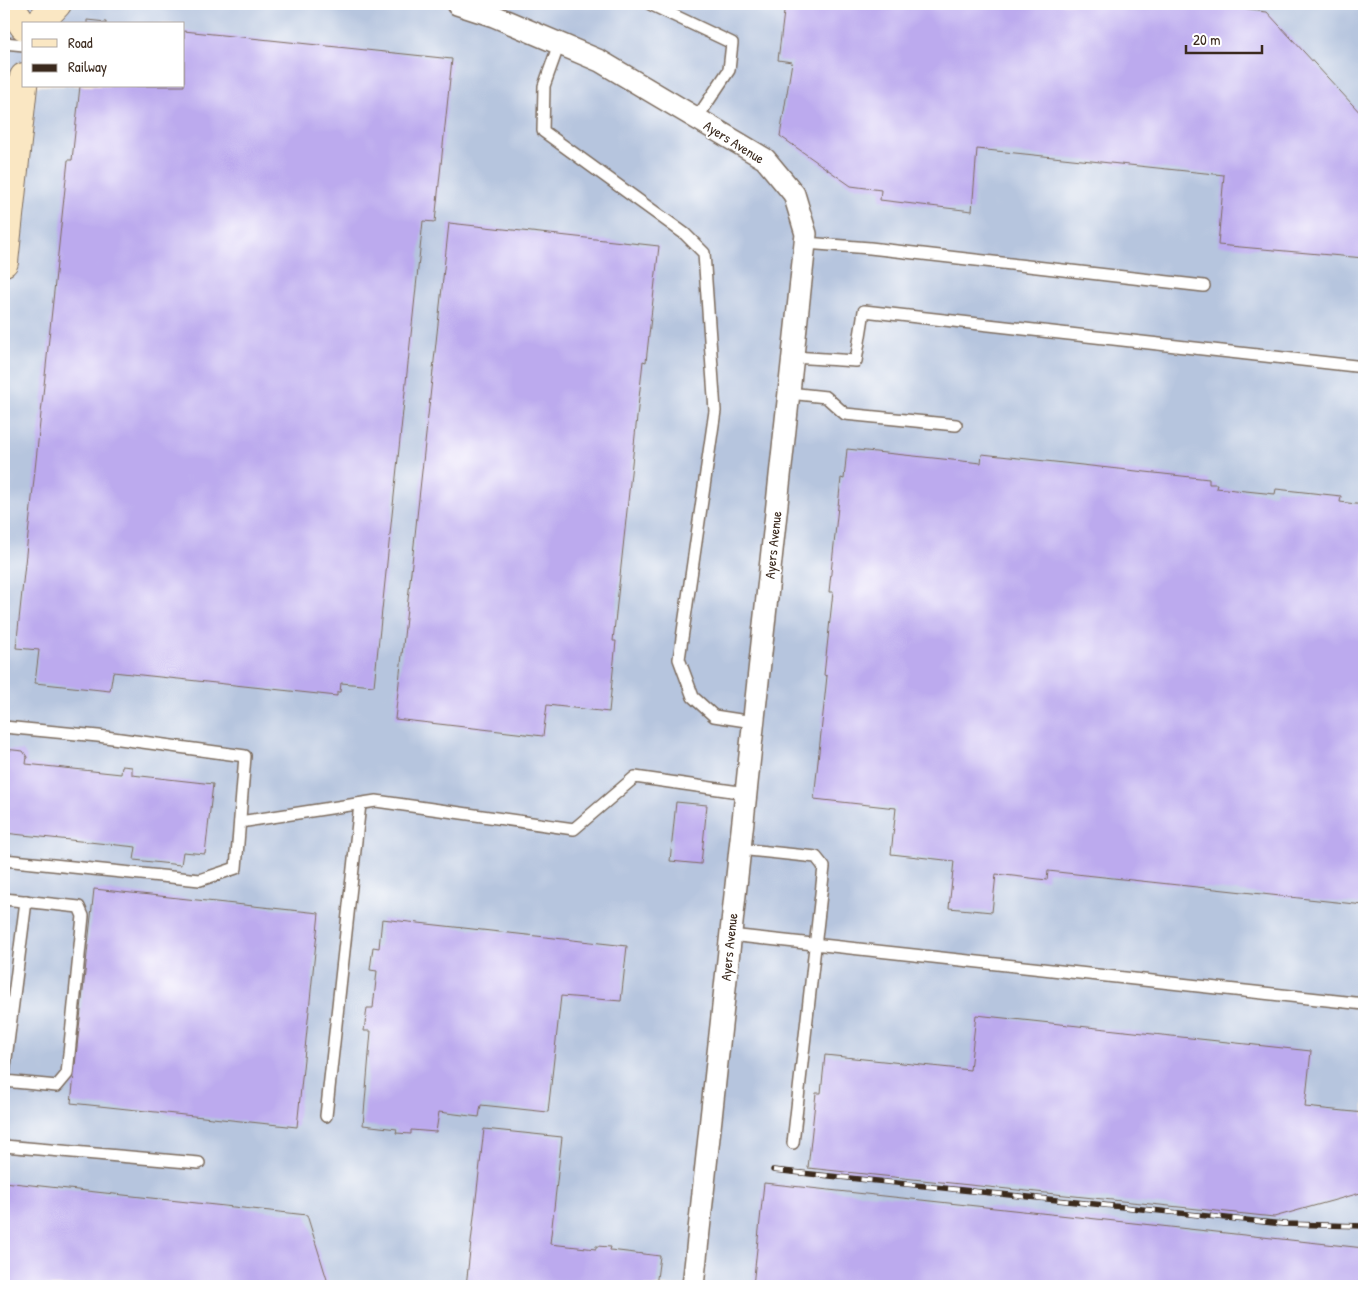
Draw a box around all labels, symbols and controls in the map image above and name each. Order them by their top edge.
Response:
legend [22,22,185,88]
scale bar [1186,22,1262,54]
text: 20 m [1193,29,1220,50]
text: Road [68,32,93,53]
text: Railway [68,56,107,77]
street label: Ayers Avenue [700,116,768,169]
street label: Ayers Avenue [760,510,787,580]
street label: Ayers Avenue [716,912,743,982]

